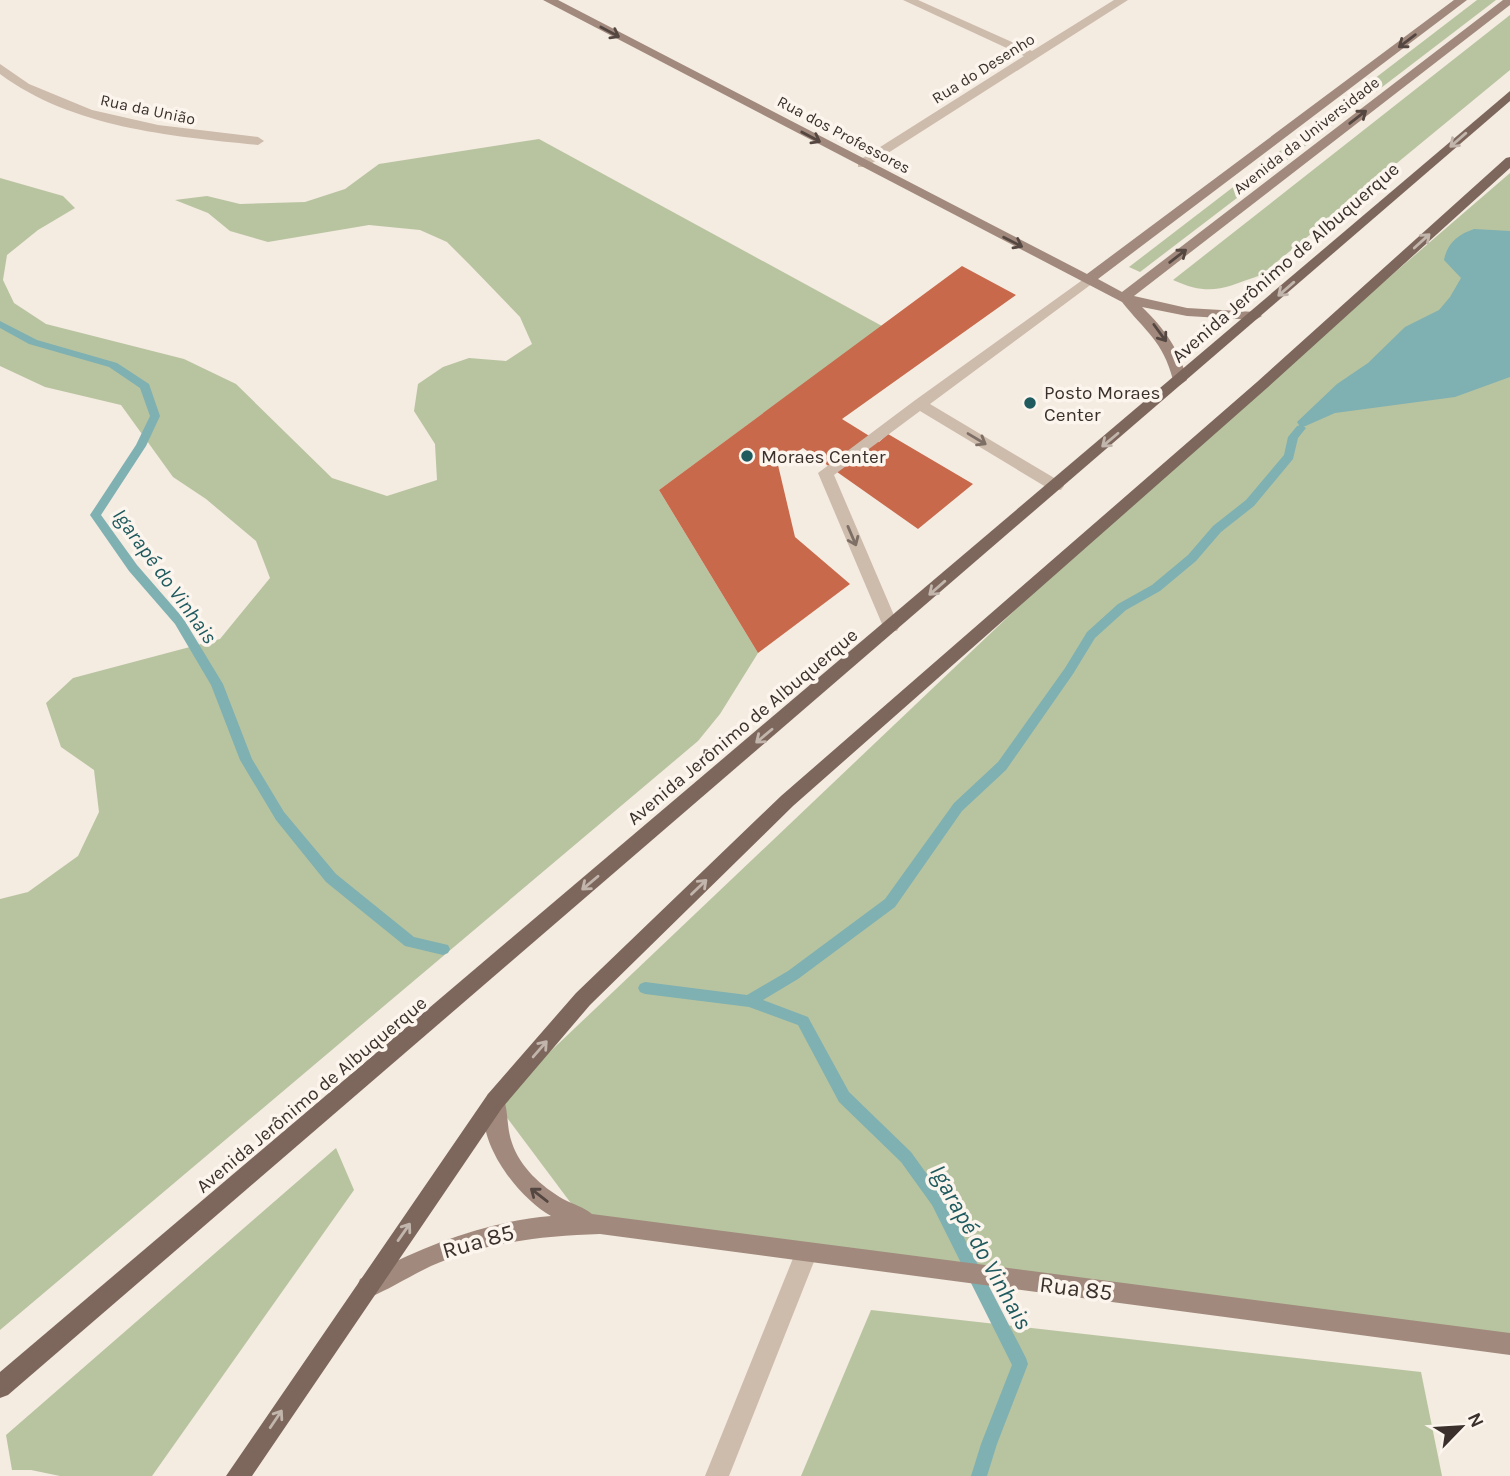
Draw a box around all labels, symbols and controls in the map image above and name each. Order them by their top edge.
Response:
one-way arrow [599,25,620,39]
street label: Rua do Desenho [928,29,1038,108]
one-way arrow [1398,34,1417,48]
street label: Avenida da Universidade [1230,73,1383,198]
street label: Rua da União [99,90,197,129]
street label: Rua dos Professores [774,91,913,177]
one-way arrow [1348,110,1366,125]
one-way arrow [800,131,821,144]
one-way arrow [1450,132,1468,148]
street label: Avenida Jerônimo de Albuquerque [1168,158,1404,367]
one-way arrow [1413,232,1430,249]
one-way arrow [1002,235,1023,249]
one-way arrow [1168,248,1186,263]
one-way arrow [1278,281,1296,297]
one-way arrow [1153,323,1167,342]
place label: Posto Moraes Center [1044,382,1160,426]
marker: Posto Moraes Center [1022,395,1038,411]
one-way arrow [967,432,987,446]
one-way arrow [1101,432,1119,448]
place label: Moraes Center [761,446,886,468]
marker: Moraes Center [739,448,755,464]
water label: Igarapé do Vinhais [108,504,222,648]
one-way arrow [846,525,859,547]
one-way arrow [928,580,946,596]
street label: Avenida Jerônimo de Albuquerque [623,624,862,830]
one-way arrow [755,728,773,743]
one-way arrow [582,875,600,891]
one-way arrow [690,878,707,895]
street label: Avenida Jerônimo de Albuquerque [192,992,431,1198]
one-way arrow [532,1040,548,1058]
water label: Igarapé do Vinhais [924,1160,1038,1334]
one-way arrow [531,1187,549,1203]
street label: Rua 85 [439,1218,517,1265]
one-way arrow [397,1223,412,1242]
street label: Rua 85 [1038,1271,1114,1306]
north arrow [1426,1392,1496,1462]
text: N [1463,1409,1488,1431]
one-way arrow [269,1410,283,1429]

